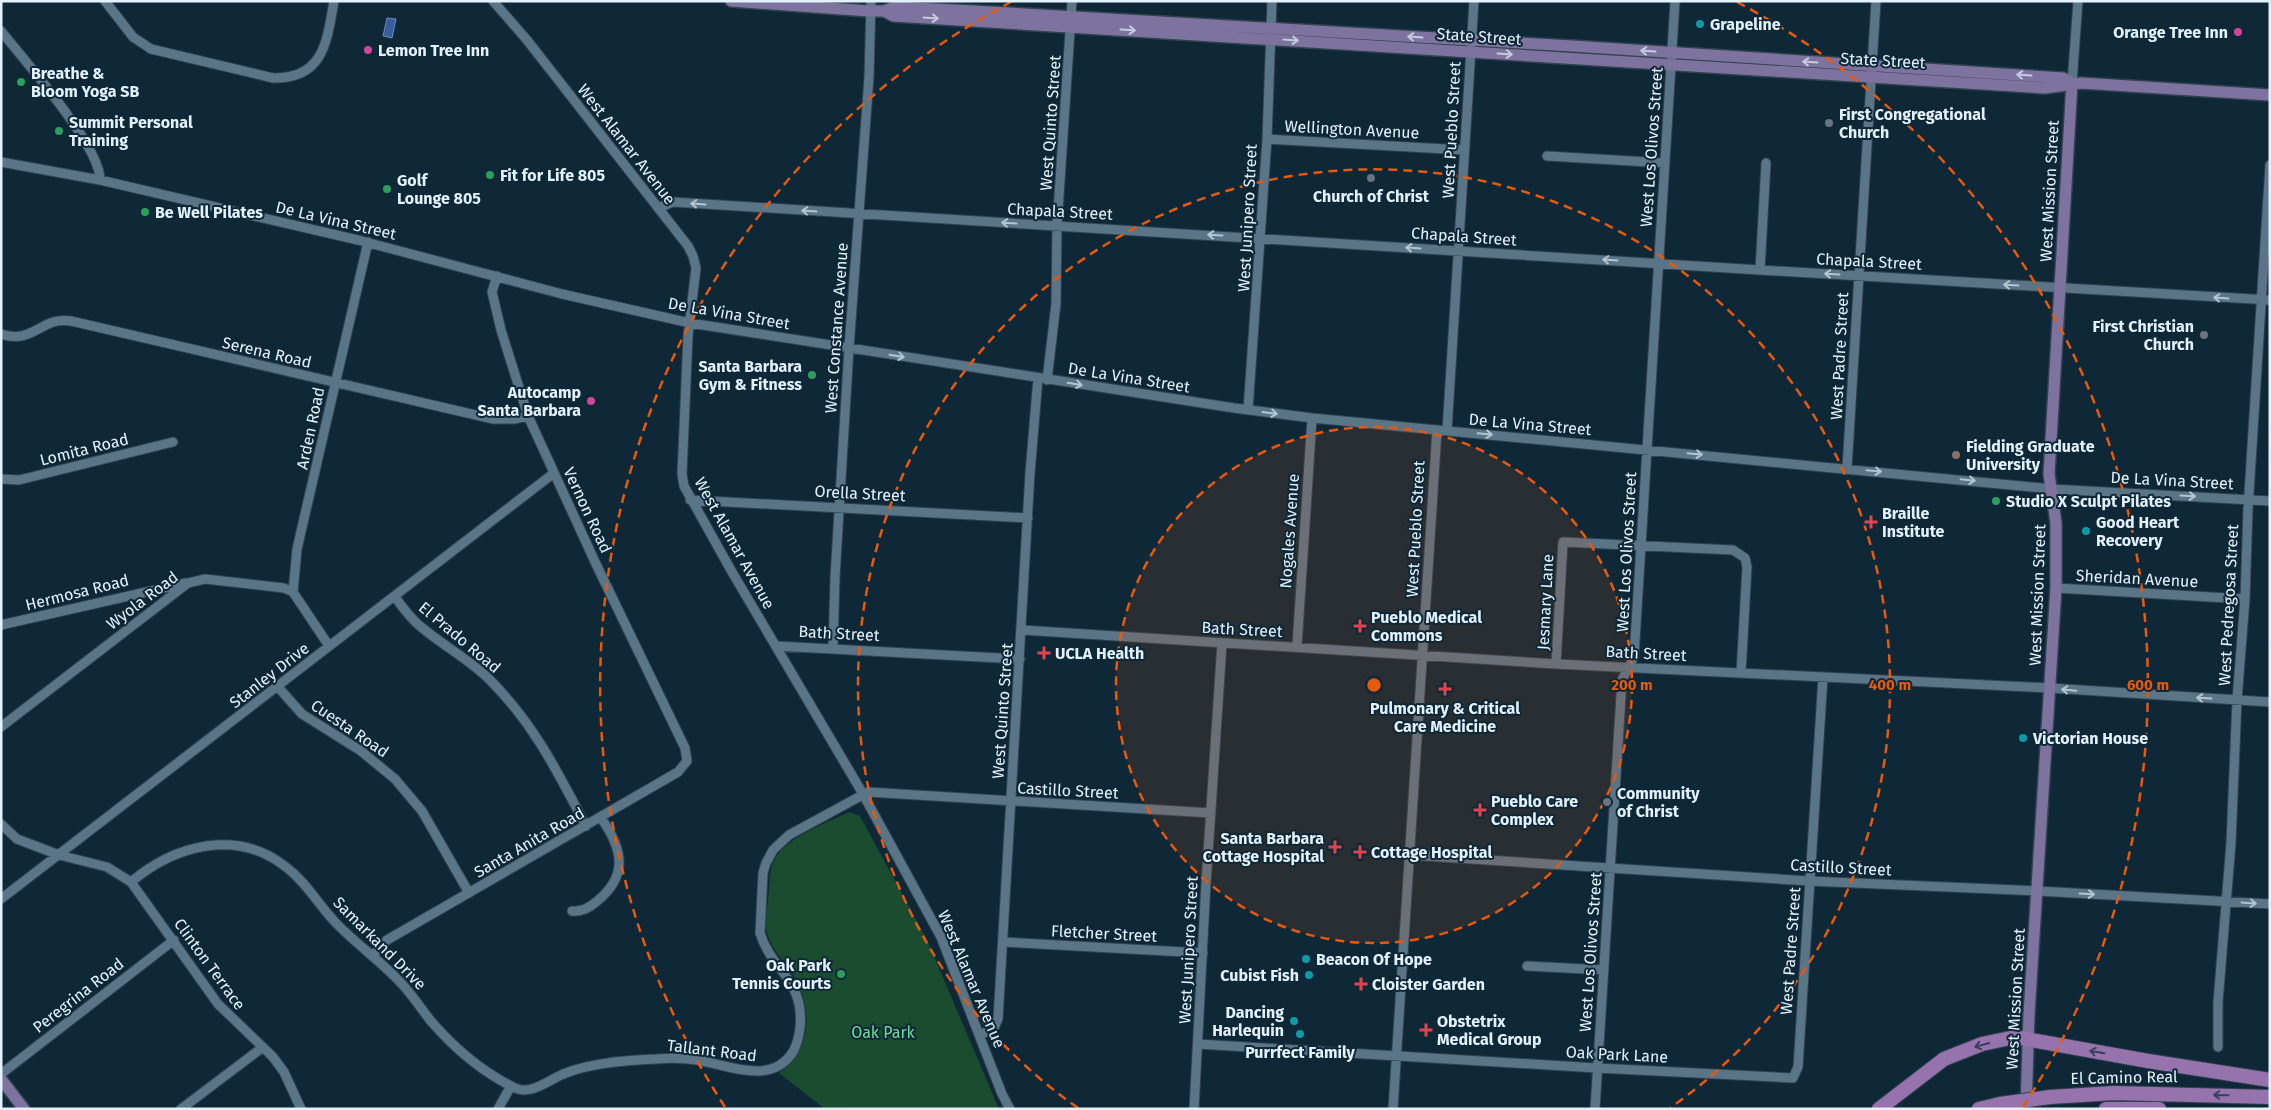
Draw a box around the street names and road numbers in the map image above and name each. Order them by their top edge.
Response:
street label: State Street [1436,24,1522,49]
street label: State Street [1840,49,1926,72]
street label: West Quinto Street [1036,54,1065,192]
street label: West Pueblo Street [1438,61,1465,199]
street label: West Los Olivos Street [1636,66,1667,228]
street label: West Alamar Avenue [574,80,680,208]
street label: Wellington Avenue [1284,116,1420,143]
street label: West Mission Street [2036,119,2063,262]
street label: West Junipero Street [1234,143,1261,293]
street label: De La Vina Street [274,197,398,244]
street label: Chapala Street [1007,199,1113,224]
street label: Chapala Street [1411,223,1518,250]
street label: West Constance Avenue [821,242,852,414]
street label: Chapala Street [1816,249,1922,274]
street label: West Padre Street [1827,291,1852,420]
street label: De La Vina Street [667,293,791,334]
street label: Serena Road [220,333,313,372]
street label: De La Vina Street [1067,358,1191,397]
street label: Arden Road [292,385,328,471]
street label: De La Vina Street [1468,410,1592,439]
street label: Lomita Road [38,429,130,470]
street label: West Pueblo Street [1402,460,1429,598]
street label: Vernon Road [559,464,616,556]
street label: De La Vina Street [2110,468,2234,493]
street label: West Los Olivos Street [1613,471,1640,633]
street label: Nogales Avenue [1276,473,1303,589]
street label: West Alamar Avenue [690,474,779,612]
street label: Orella Street [814,482,906,505]
street label: West Pedregosa Street [2215,523,2242,686]
street label: West Mission Street [2026,524,2049,666]
street label: Jesmary Lane [1533,553,1558,651]
street label: Sheridan Avenue [2075,566,2199,591]
street label: Wyola Road [103,567,182,634]
street label: Hermosa Road [23,570,131,615]
street label: El Prado Road [415,598,504,677]
street label: Bath Street [1201,618,1283,641]
street label: Bath Street [798,622,880,645]
street label: Stanley Drive [226,639,313,712]
street label: West Quinto Street [988,642,1017,780]
street label: Bath Street [1605,642,1687,665]
street label: Cuesta Road [307,695,392,761]
street label: Castillo Street [1017,778,1119,803]
street label: Santa Anita Road [471,803,588,882]
street label: Castillo Street [1790,855,1892,880]
street label: West Los Olivos Street [1575,871,1606,1033]
street label: West Junipero Street [1175,875,1202,1025]
street label: West Padre Street [1777,886,1804,1016]
street label: Samarkand Drive [329,893,430,994]
street label: West Alamar Avenue [934,908,1009,1051]
street label: Clinton Terrace [170,915,249,1014]
street label: Fletcher Street [1050,921,1158,946]
street label: West Mission Street [2002,927,2029,1070]
street label: Peregrina Road [29,954,128,1037]
street label: Tallant Road [666,1036,758,1065]
street label: Oak Park Lane [1565,1042,1669,1067]
street label: El Camino Real [2070,1067,2178,1088]

